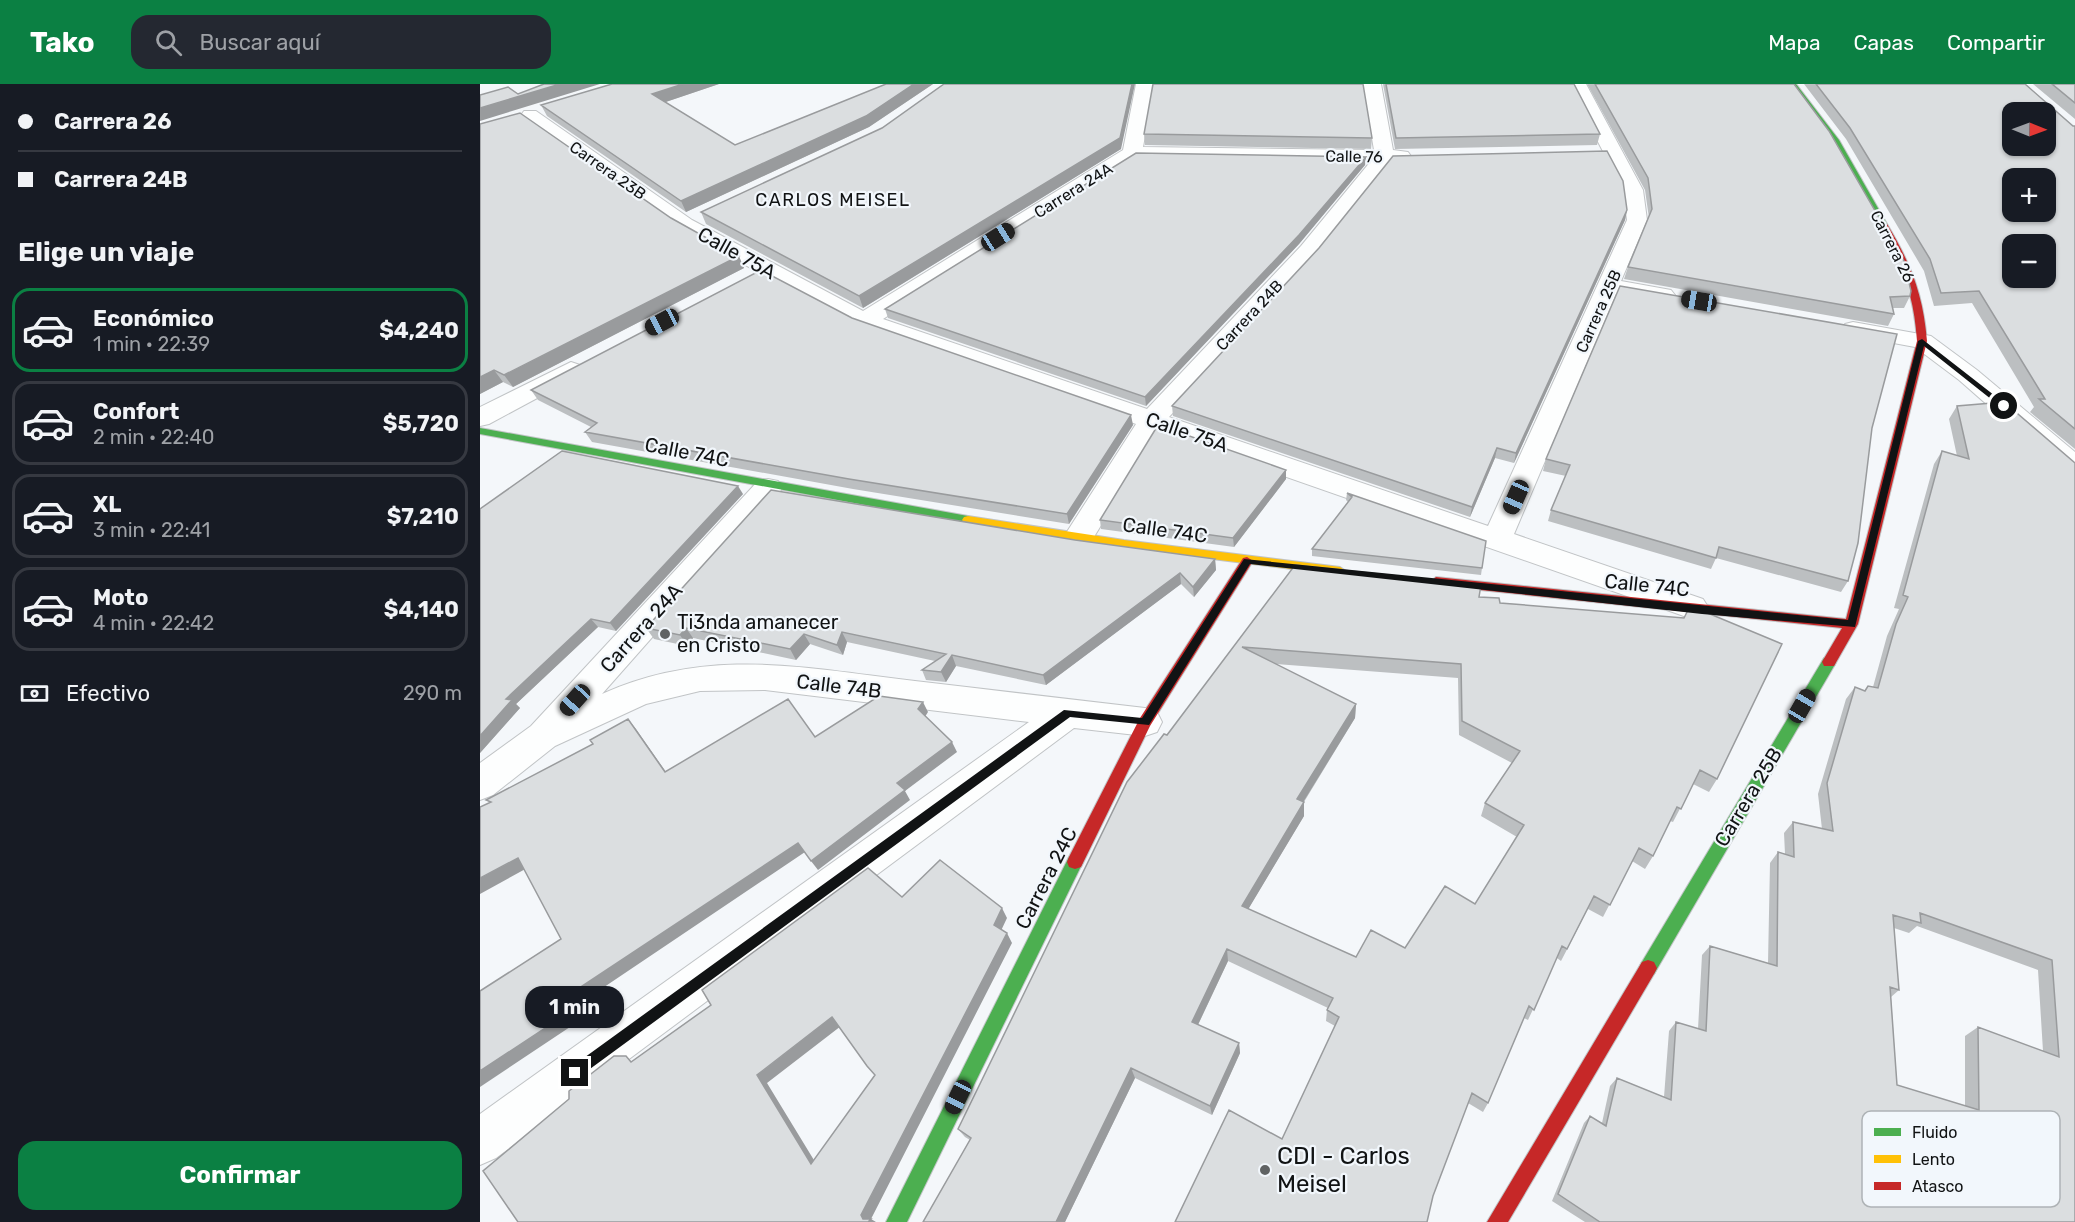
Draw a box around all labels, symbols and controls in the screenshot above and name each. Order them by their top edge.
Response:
search box [131,15,551,69]
text: Tako [30,26,95,59]
icon: search [152,26,185,59]
text: Buscar aquí [200,29,320,56]
text: Mapa [1768,30,1821,55]
text: Capas [1854,30,1914,55]
text: Compartir [1947,30,2045,55]
north arrow [2002,102,2056,156]
map controls [2002,102,2056,288]
text: Carrera 26 [54,108,171,135]
street label: Carrera 23B [566,137,650,204]
street label: Calle 76 [1325,146,1383,167]
street label: Carrera 24A [1030,159,1116,222]
text: Carrera 24B [54,166,188,193]
button: + [2002,168,2056,222]
district label: CARLOS MEISEL [755,189,911,211]
street label: Carrera 26 [1866,207,1919,286]
car [978,220,1018,254]
street label: Calle 75A [694,222,780,284]
button: − [2002,234,2056,288]
text: Elige un viaje [18,236,194,268]
street label: Carrera 25B [1572,267,1625,356]
street label: Carrera 24B [1212,276,1287,354]
car [1680,289,1718,313]
icon: car [21,303,75,357]
text: Económico [93,305,214,332]
car [642,306,682,338]
text: $4,240 [379,317,459,344]
text: 1 min · 22:39 [93,332,210,356]
route start [1990,392,2017,419]
icon: car [21,396,75,450]
text: Confort [93,398,179,425]
street label: Calle 75A [1143,407,1231,457]
text: $5,720 [383,410,459,437]
text: 2 min · 22:40 [93,425,215,449]
street label: Calle 74C [643,432,731,472]
car [1500,477,1532,517]
icon: car [21,489,75,543]
text: XL [93,491,121,518]
text: $7,210 [387,503,459,530]
street label: Calle 74C [1121,512,1209,548]
text: 3 min · 22:41 [93,518,210,542]
street label: Calle 74C [1603,569,1691,601]
street label: Carrera 24A [595,579,687,677]
icon: car [21,582,75,636]
text: Moto [93,584,148,611]
text: $4,140 [384,596,459,623]
place label: Ti3nda amanecer en Cristo [677,610,839,657]
text: 4 min · 22:42 [93,611,214,635]
marker: Ti3nda amanecer en Cristo [658,627,672,641]
street label: Calle 74B [795,669,883,703]
icon: cash [18,677,51,710]
text: Efectivo [66,680,150,707]
text: 290 m [403,681,462,705]
car [556,681,594,719]
car [1785,686,1819,726]
street label: Carrera 25B [1709,743,1787,851]
street label: Carrera 24C [1010,823,1082,933]
callout: 1 min [526,986,624,1028]
text: 1 min [549,995,600,1019]
route end [561,1059,588,1086]
car [942,1077,974,1117]
legend [1862,1111,2060,1207]
text: Fluido [1912,1123,1957,1142]
button: Confirmar [18,1141,462,1210]
place label: CDI - Carlos Meisel [1277,1142,1410,1198]
text: Lento [1912,1150,1955,1169]
marker: CDI - Carlos Meisel [1258,1163,1272,1177]
text: Atasco [1912,1177,1964,1196]

